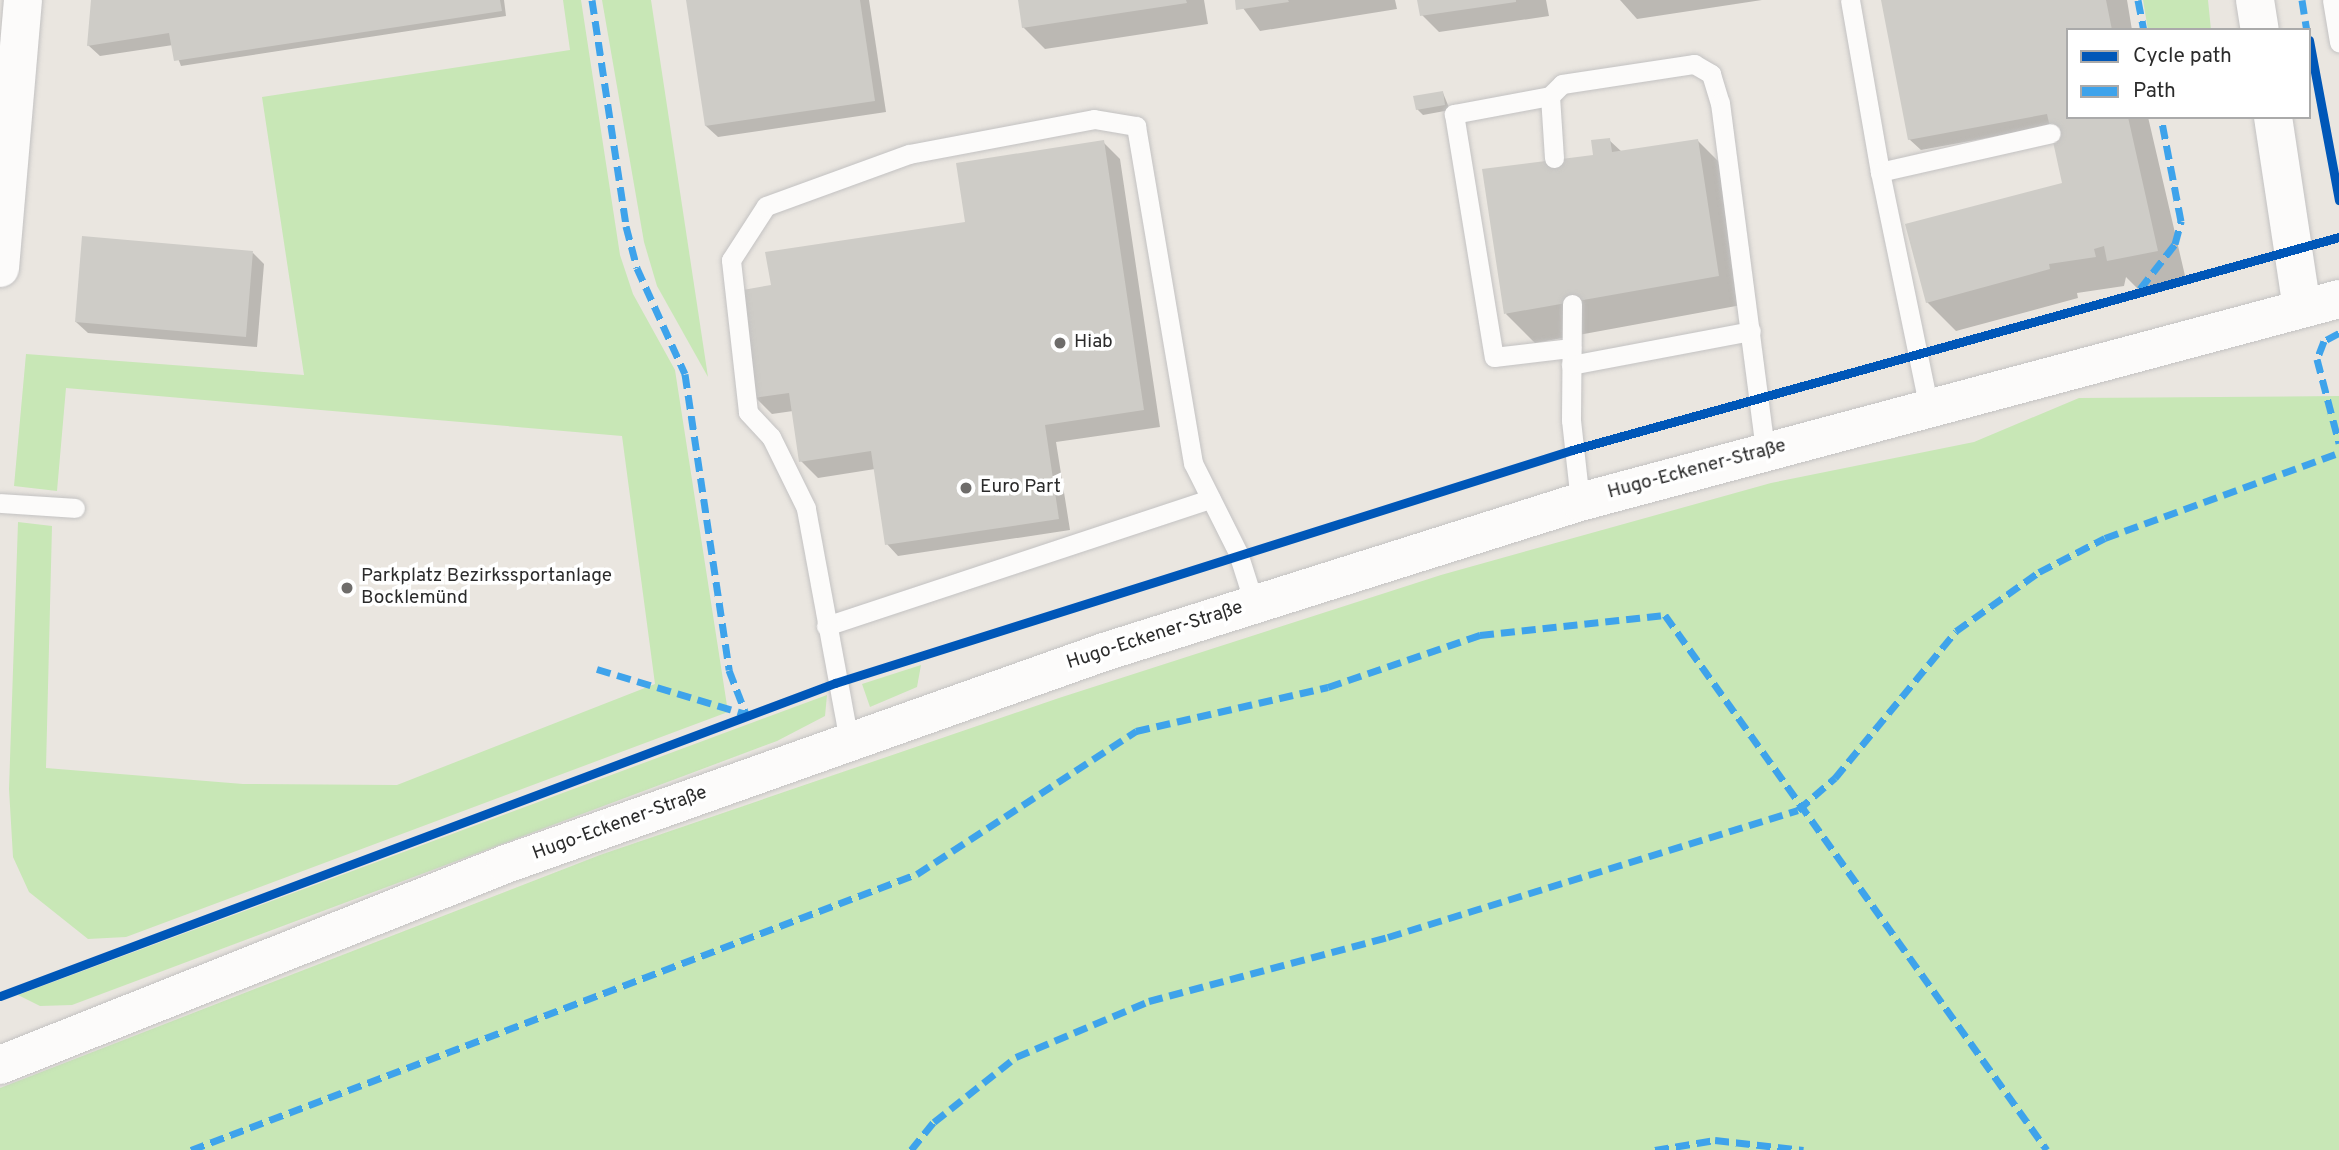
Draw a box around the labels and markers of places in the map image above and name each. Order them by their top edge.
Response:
place label: Hiab [1074,332,1113,354]
marker: Hiab [1052,335,1068,351]
place label: Euro Part [980,477,1061,499]
marker: Euro Part [958,480,974,496]
place label: Parkplatz Bezirkssportanlage Bocklemünd [361,566,612,610]
marker: Parkplatz Bezirkssportanlage Bocklemünd [339,580,355,596]

